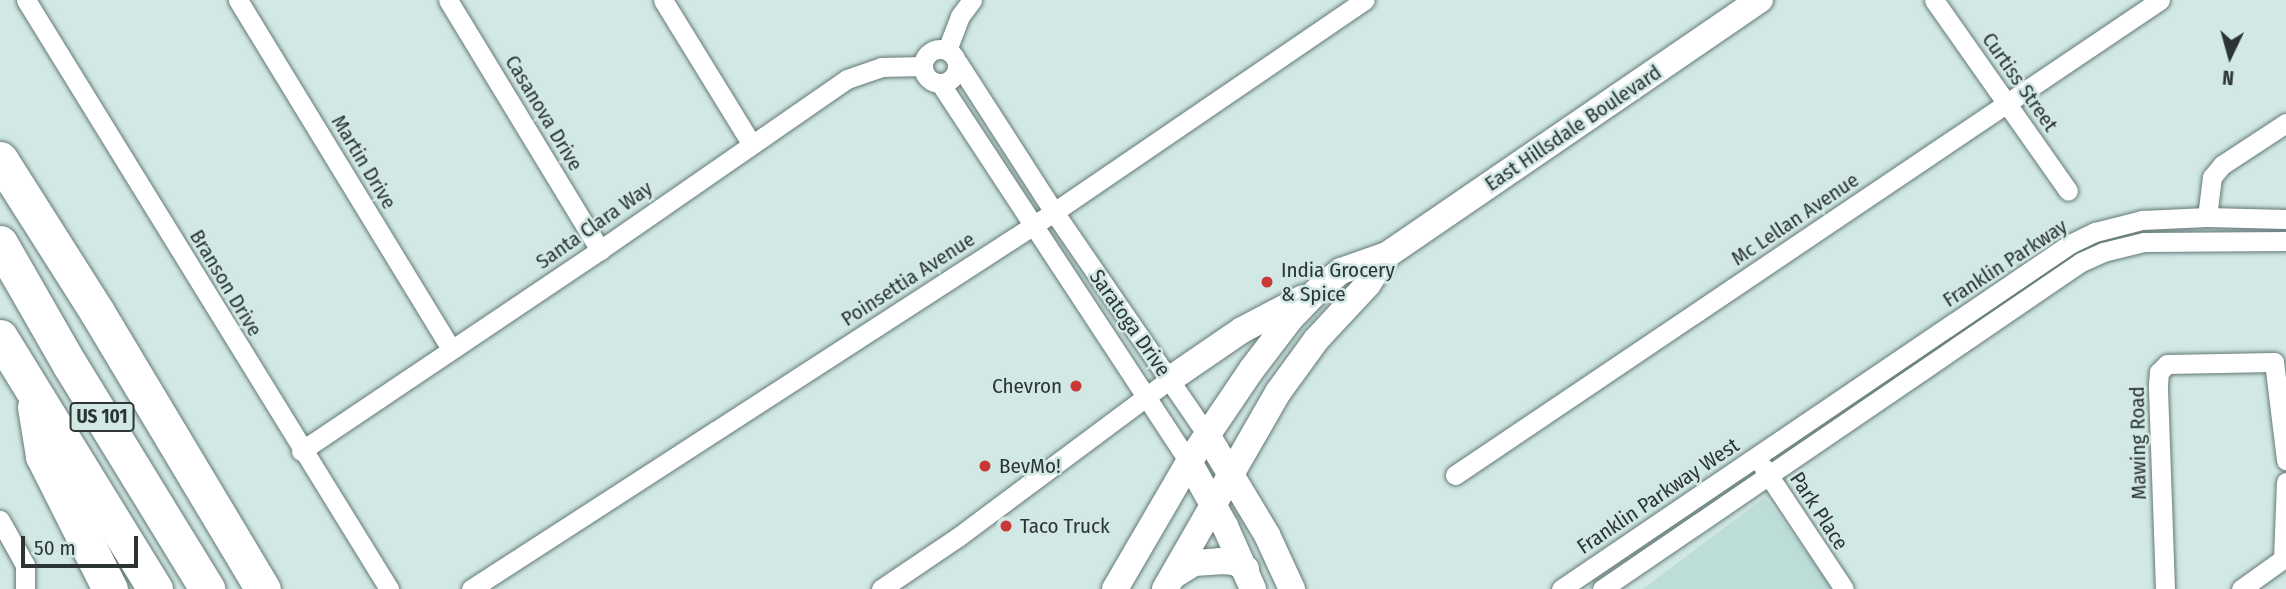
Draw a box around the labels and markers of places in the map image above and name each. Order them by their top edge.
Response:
place label: India Grocery & Spice [1281,257,1395,307]
marker: India Grocery & Spice [1259,274,1275,290]
place label: Chevron [992,373,1062,399]
marker: Chevron [1068,378,1084,394]
place label: BevMo! [999,453,1061,479]
marker: BevMo! [977,458,993,474]
place label: Taco Truck [1020,513,1110,539]
marker: Taco Truck [998,518,1014,534]

